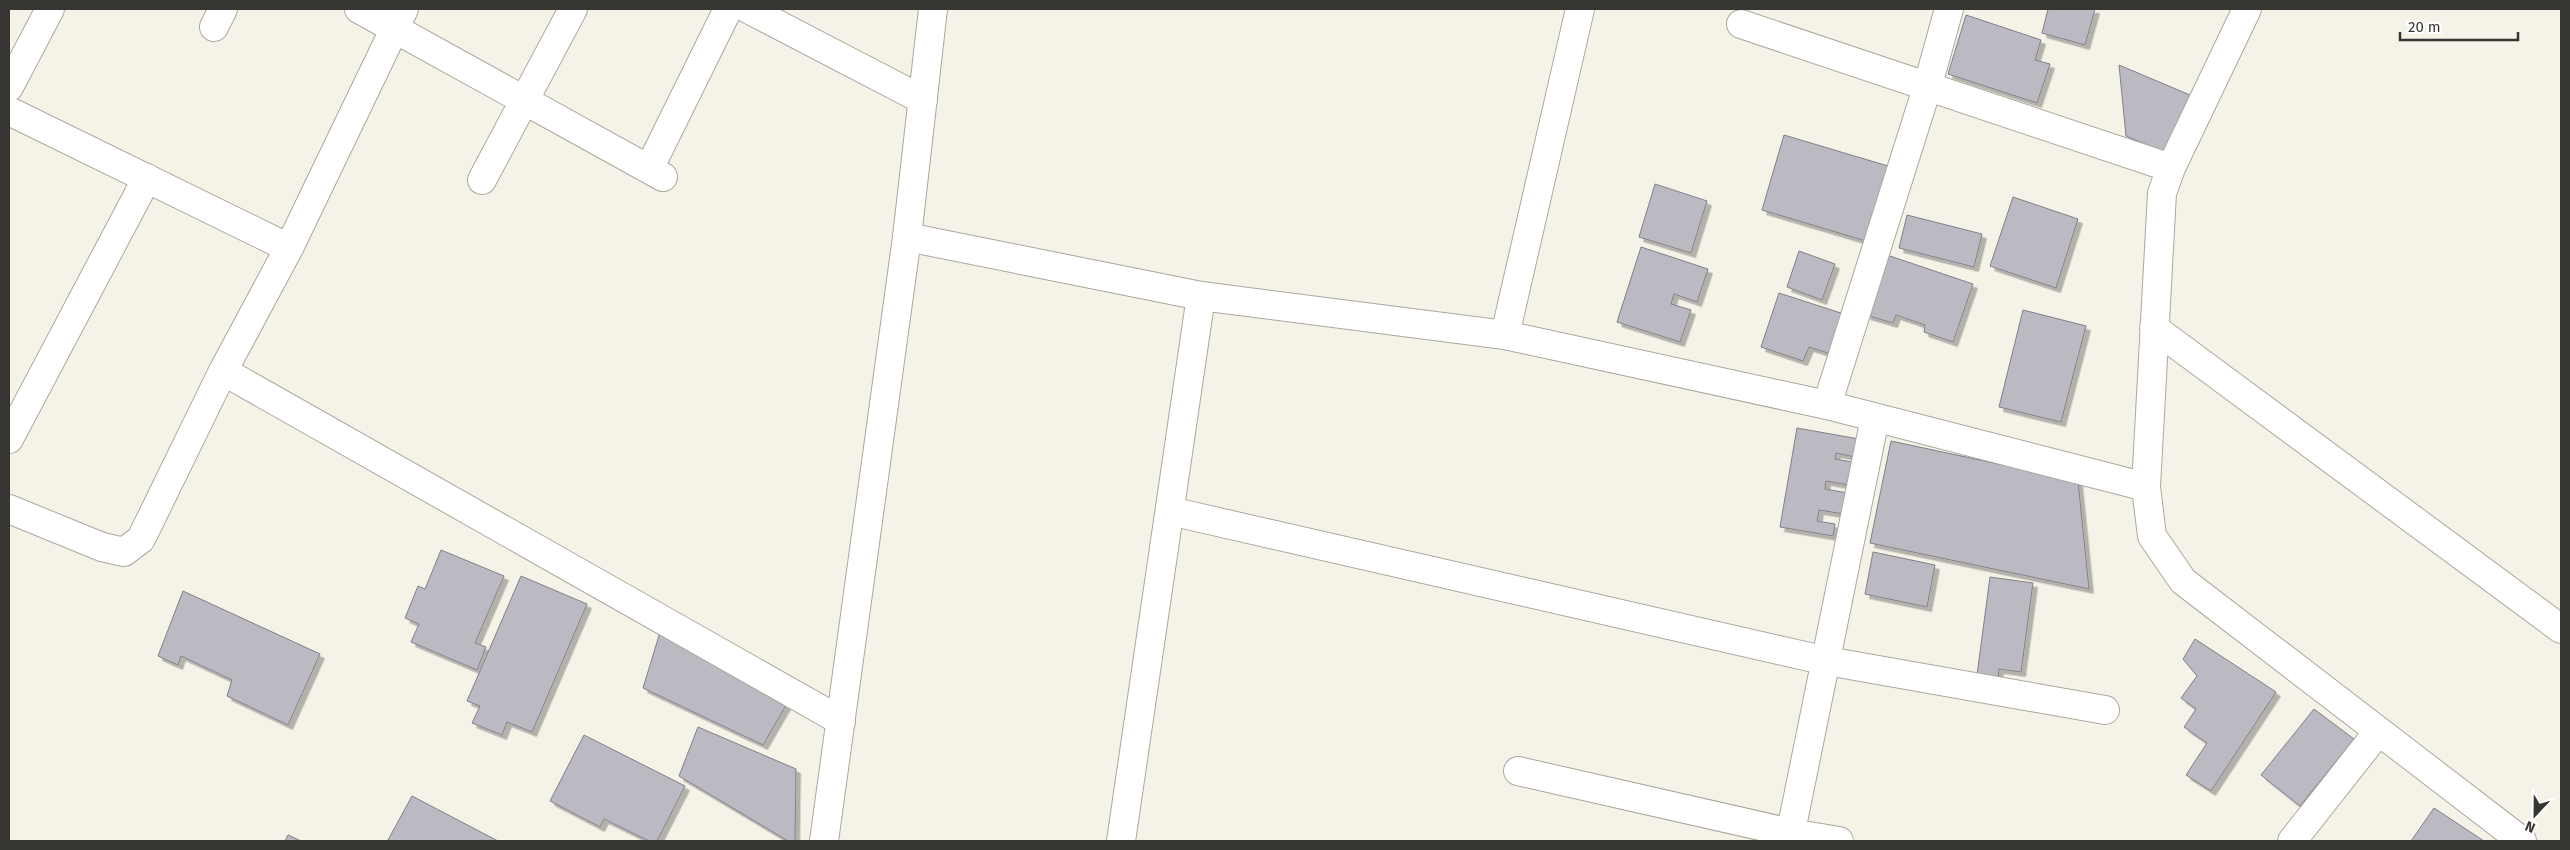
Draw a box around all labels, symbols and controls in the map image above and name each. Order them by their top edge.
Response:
scale bar [2400,10,2518,42]
text: 20 m [2408,18,2441,36]
north arrow [2510,790,2560,840]
text: N [2523,817,2538,836]

